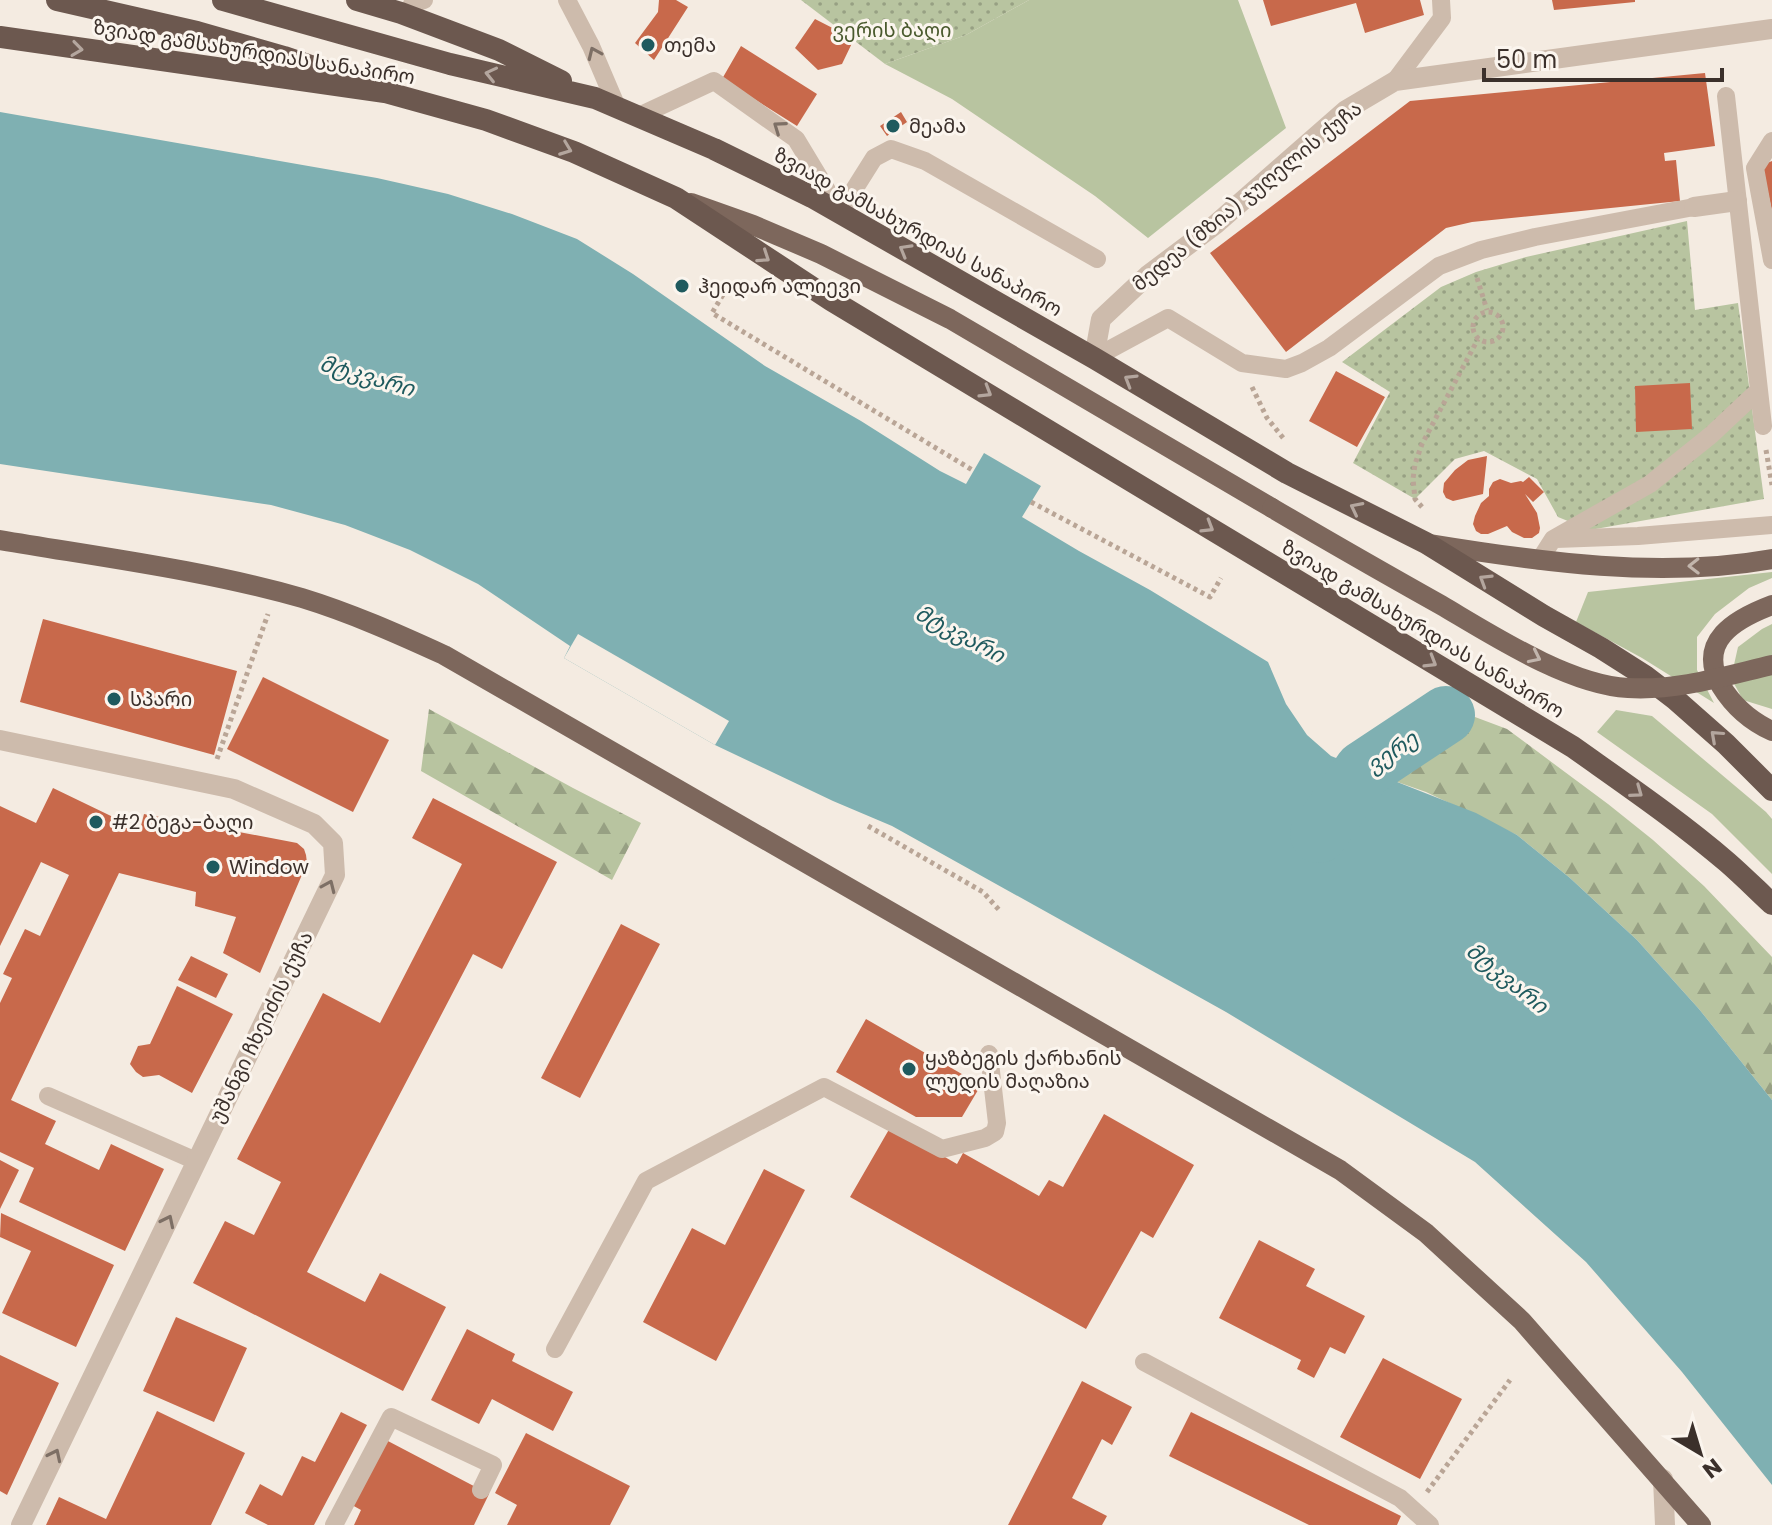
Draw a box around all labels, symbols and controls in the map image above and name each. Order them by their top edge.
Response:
street label: ზვიად გამსახურდიას სანაპირო [91,13,417,91]
park label: ვერის ბაღი [833,16,952,44]
place label: თემა [664,31,716,59]
scale bar [1484,32,1722,82]
marker: თემა [639,36,657,54]
one-way arrow [70,40,84,57]
text: 50 m [1496,43,1557,76]
one-way arrow [588,47,604,61]
one-way arrow [485,66,499,83]
street label: მედეა (მზია) ჯუღელის ქუჩა [1126,95,1368,297]
place label: მეამა [909,112,966,140]
marker: მეამა [884,117,902,135]
one-way arrow [774,122,788,137]
one-way arrow [558,139,572,156]
street label: ზვიად გამსახურდიას სანაპირო [769,141,1067,323]
one-way arrow [899,244,914,260]
one-way arrow [756,247,770,262]
place label: ჰეიდარ ალიევი [698,272,861,300]
marker: ჰეიდარ ალიევი [673,277,691,295]
water label: მტკვარი [316,348,419,405]
one-way arrow [1124,374,1139,390]
one-way arrow [977,382,992,398]
one-way arrow [1350,502,1365,518]
one-way arrow [1200,517,1214,532]
street label: ზვიად გამსახურდიას სანაპირო [1276,533,1570,725]
one-way arrow [1687,558,1700,575]
one-way arrow [1479,574,1494,589]
water label: მტკვარი [910,598,1011,671]
one-way arrow [1526,647,1541,663]
one-way arrow [1422,653,1436,668]
place label: სპარი [130,685,192,713]
marker: სპარი [105,690,123,708]
water label: ვერე [1360,723,1425,781]
one-way arrow [1711,731,1726,746]
one-way arrow [1628,782,1643,797]
place label: #2 ბეგა-ბაღი [112,808,254,836]
marker: #2 ბეგა-ბაღი [87,813,105,831]
place label: Window [229,853,310,881]
marker: Window [204,858,222,876]
one-way arrow [319,879,335,894]
street label: უშანგი ჩხეიძის ქუჩა [202,926,320,1128]
water label: მტკვარი [1459,935,1556,1021]
place label: ყაზბეგის ქარხანის ლუდის მაღაზია [925,1044,1122,1095]
marker: ყაზბეგის ქარხანის ლუდის მაღაზია [900,1060,918,1078]
one-way arrow [158,1214,174,1229]
north arrow [1660,1413,1740,1493]
one-way arrow [45,1448,61,1463]
text: N [1696,1451,1728,1486]

